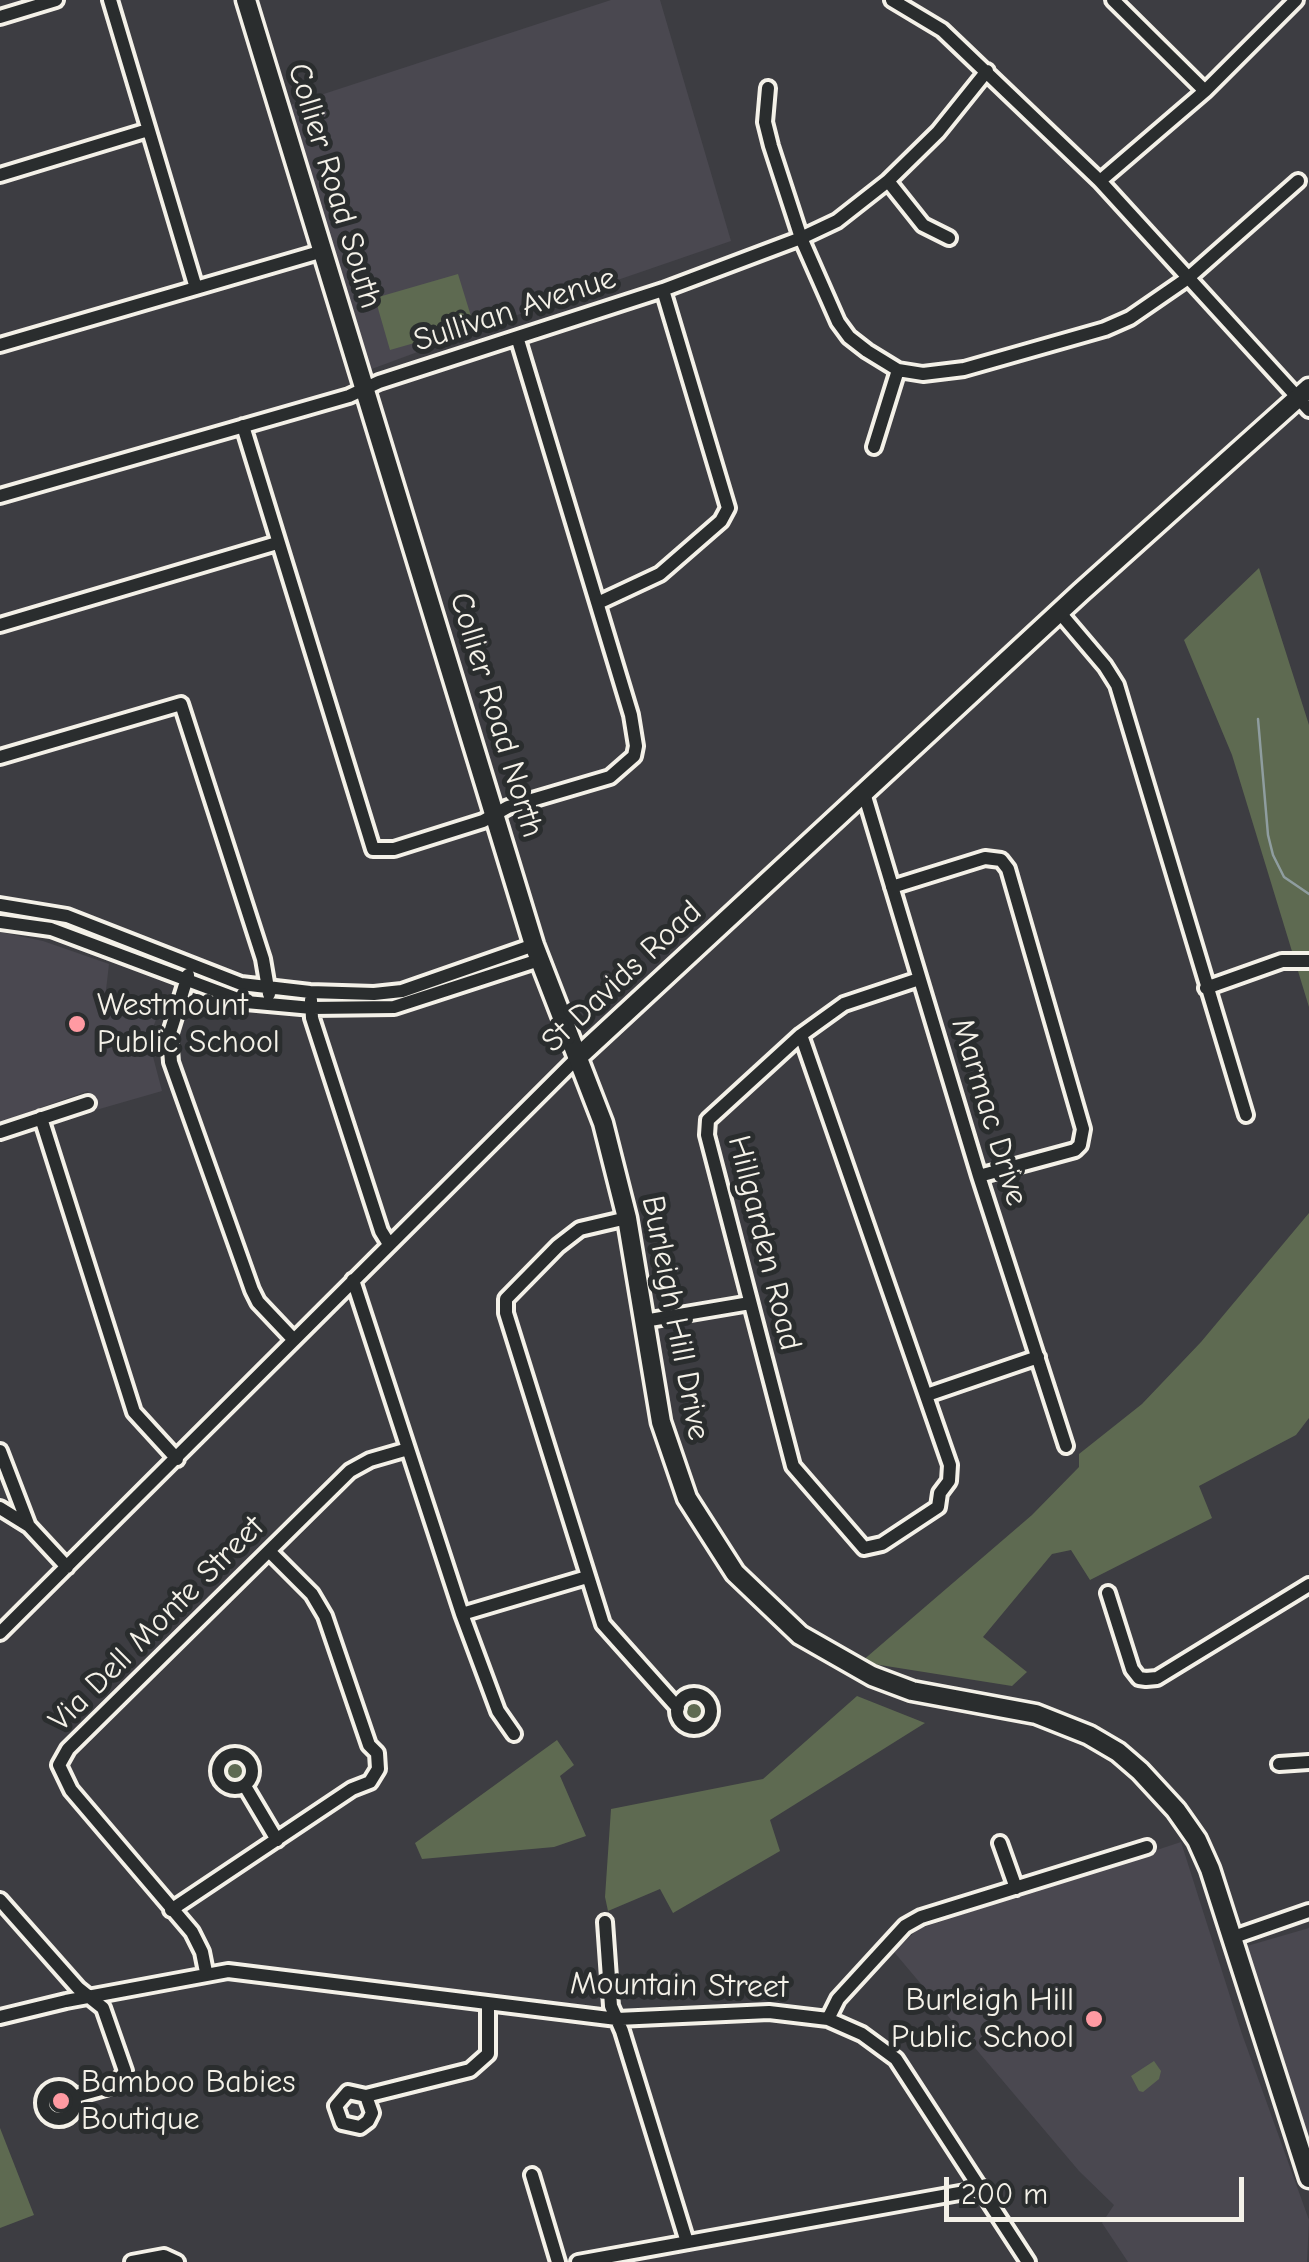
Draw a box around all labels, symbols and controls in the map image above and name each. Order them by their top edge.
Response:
street label: Collier Road South [278,59,390,313]
street label: Sullivan Avenue [409,259,621,361]
street label: Collier Road North [441,588,551,842]
street label: St Davids Road [534,893,710,1061]
place label: Westmount Public School [97,987,280,1062]
marker: Westmount Public School [66,1013,88,1035]
street label: Marmac Drive [942,1014,1036,1210]
street label: Hillgarden Road [719,1132,809,1354]
street label: Burleigh Hill Drive [632,1193,718,1443]
street label: Via Dell Monte Street [41,1508,273,1740]
street label: Mountain Street [570,1965,788,2007]
place label: Burleigh Hill Public School [891,1982,1074,2057]
marker: Burleigh Hill Public School [1083,2008,1105,2030]
place label: Bamboo Babies Boutique [81,2064,296,2139]
marker: Bamboo Babies Boutique [50,2090,72,2112]
scale bar [949,2157,1249,2219]
text: 200 m [961,2177,1048,2212]

